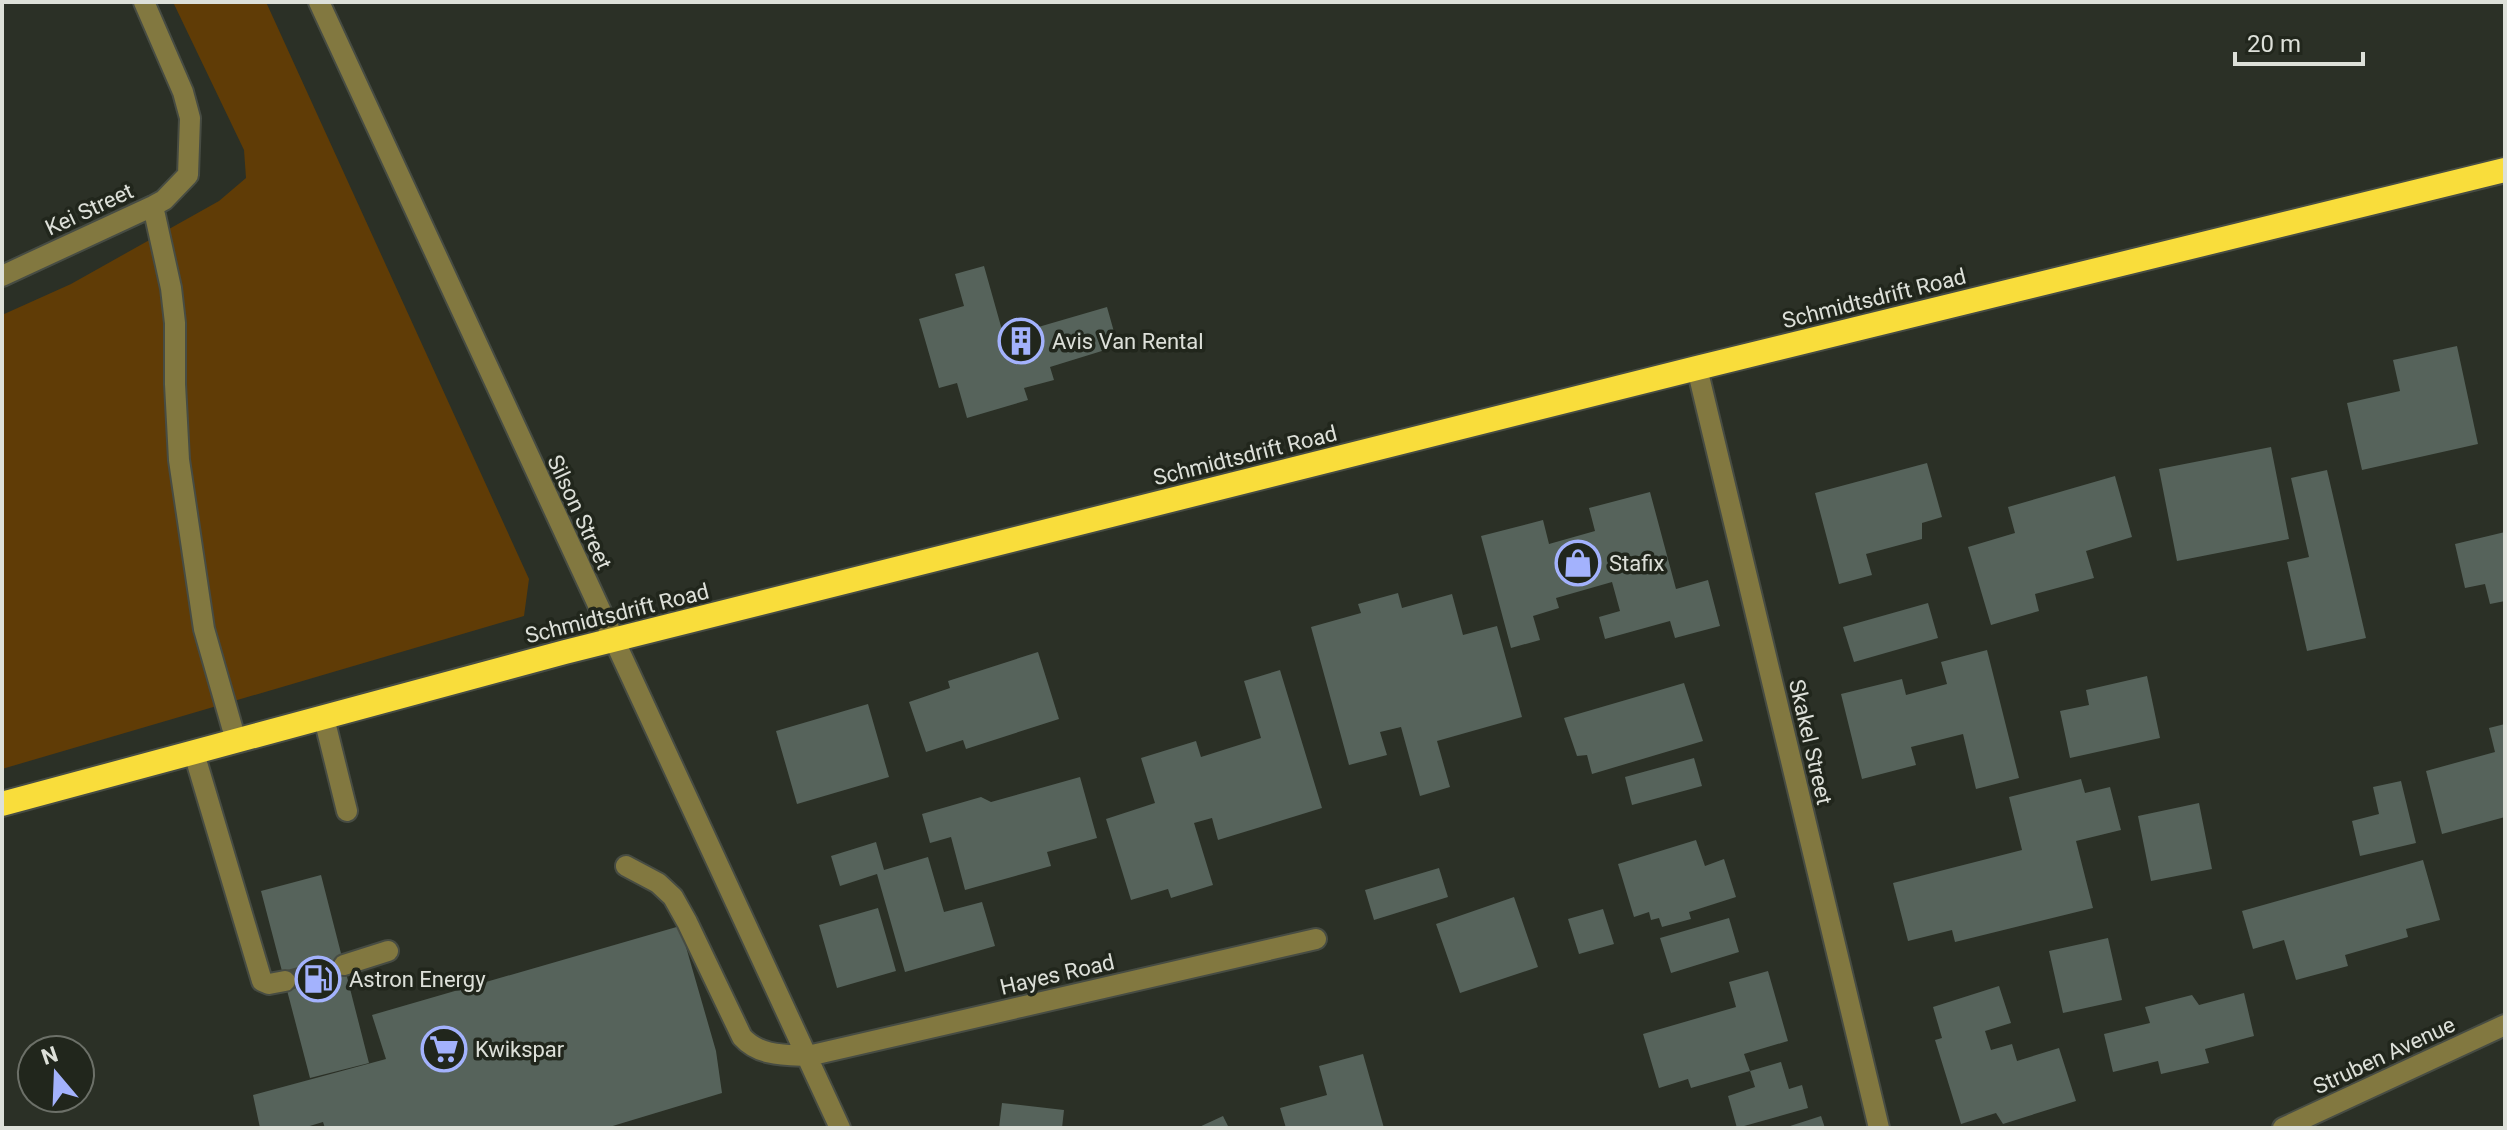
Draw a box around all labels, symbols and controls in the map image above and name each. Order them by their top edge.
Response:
scale bar [2235,16,2363,66]
text: 20 m [2247,30,2301,58]
street label: Kei Street [41,178,137,241]
street label: Schmidtsdrift Road [1780,264,1968,333]
building icon: Avis Van Rental [997,317,1045,365]
place label: Avis Van Rental [1052,329,1204,354]
street label: Schmidtsdrift Road [1151,421,1339,490]
street label: Silson Street [542,451,617,573]
shop icon: Stafix [1554,539,1602,587]
place label: Stafix [1609,551,1664,576]
street label: Schmidtsdrift Road [523,579,711,648]
street label: Skakel Street [1784,677,1837,807]
street label: Hayes Road [997,949,1117,1000]
fuel station icon: Astron Energy [294,955,342,1003]
place label: Astron Energy [349,967,486,992]
street label: Struben Avenue [2309,1012,2459,1099]
supermarket icon: Kwikspar [420,1025,468,1073]
north arrow [16,1034,96,1114]
place label: Kwikspar [475,1037,565,1062]
text: N [38,1041,61,1070]

